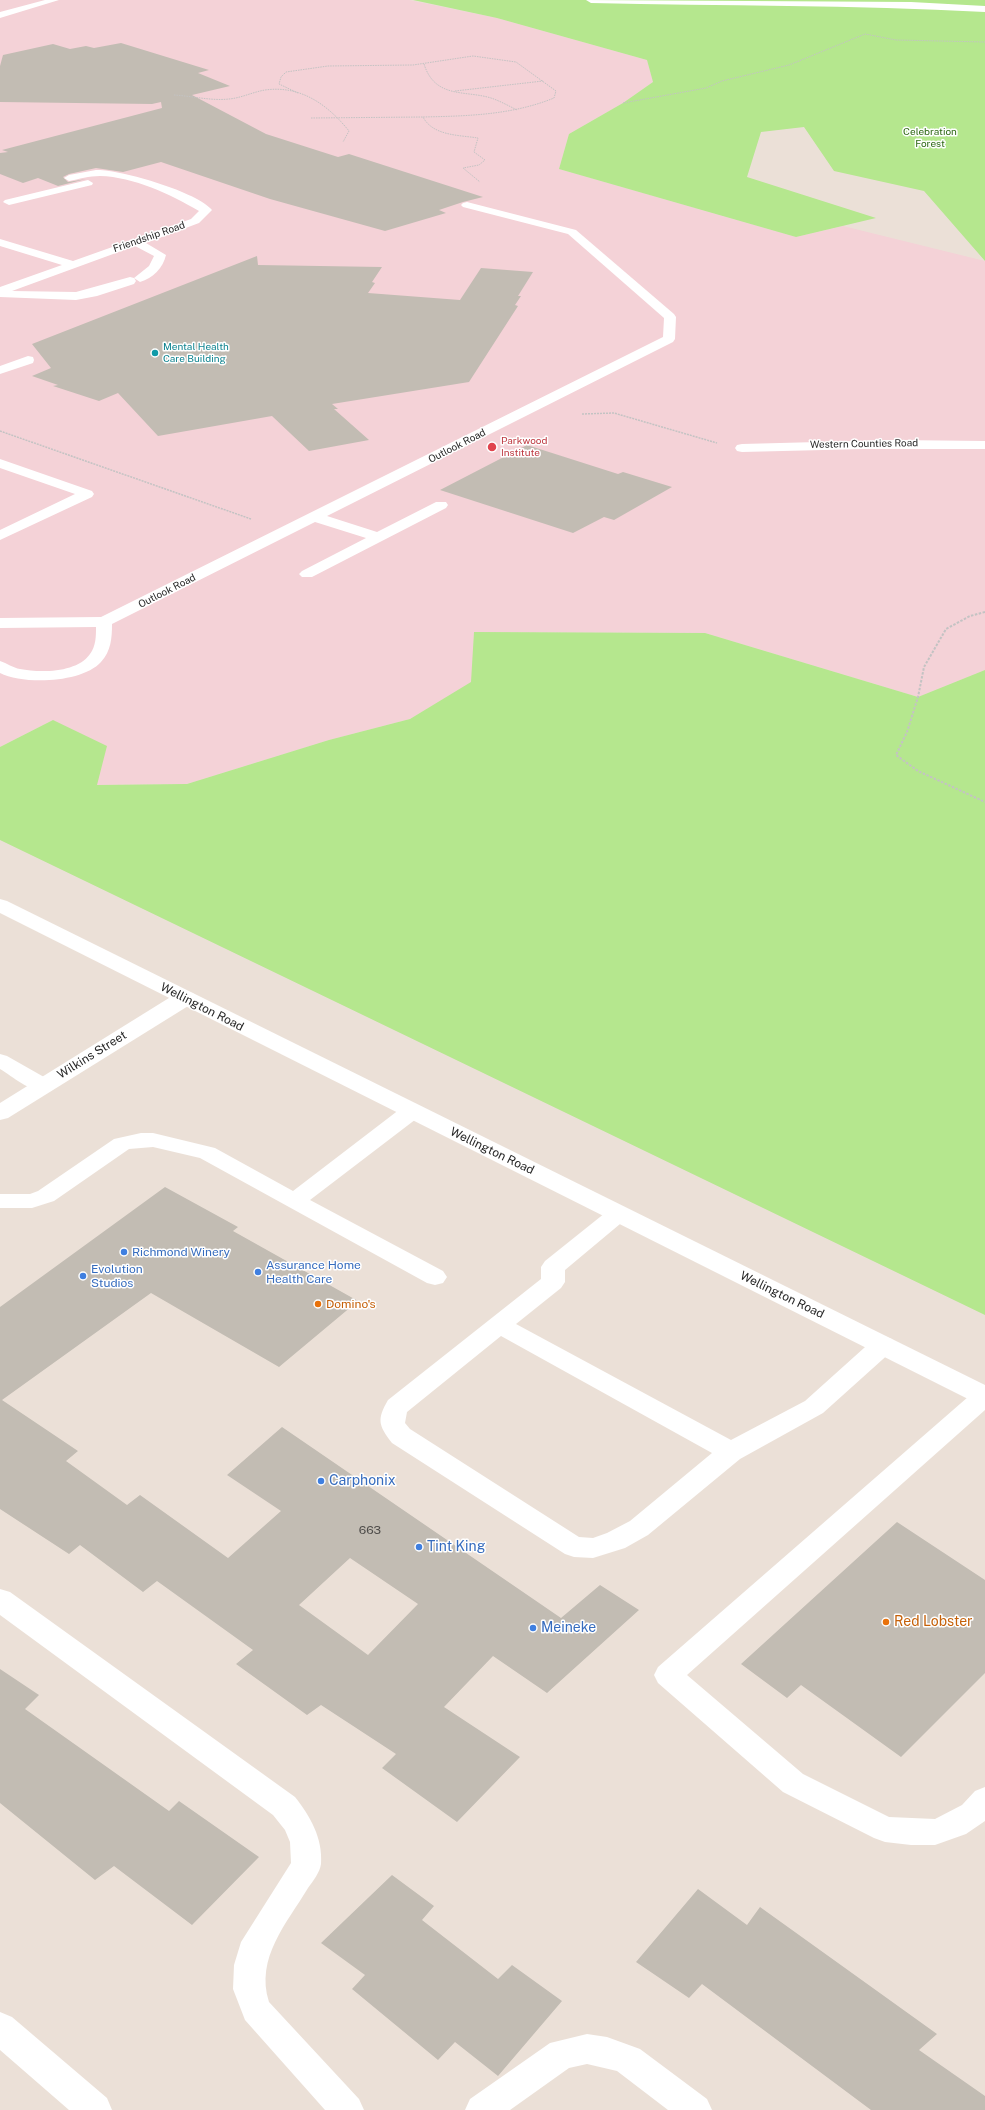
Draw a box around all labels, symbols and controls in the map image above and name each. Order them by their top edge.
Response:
park label: Celebration Forest [903,126,957,150]
street label: Friendship Road [112,219,186,255]
place label: Mental Health Care Building [163,341,229,364]
marker: Mental Health Care Building [150,348,160,358]
street label: Outlook Road [426,426,488,466]
place label: Parkwood Institute [501,435,547,458]
street label: Western Counties Road [810,437,918,451]
marker: Parkwood Institute [486,441,498,453]
street label: Outlook Road [136,571,198,611]
street label: Wellington Road [158,980,246,1034]
street label: Wilkins Street [55,1028,129,1082]
street label: Wellington Road [448,1124,536,1178]
place label: Richmond Winery [132,1245,230,1259]
marker: Richmond Winery [119,1247,129,1257]
place label: Assurance Home Health Care [266,1258,361,1286]
place label: Evolution Studios [91,1262,143,1290]
marker: Assurance Home Health Care [253,1267,263,1277]
street label: Wellington Road [738,1268,826,1322]
marker: Evolution Studios [78,1271,88,1281]
place label: Domino's [326,1297,376,1311]
marker: Domino's [313,1299,323,1309]
place label: Carphonix [329,1473,396,1489]
marker: Carphonix [316,1476,326,1486]
house number: 663 [359,1523,381,1537]
place label: Tint King [427,1539,485,1555]
marker: Tint King [414,1542,424,1552]
place label: Red Lobster [894,1614,973,1630]
marker: Red Lobster [881,1617,891,1627]
place label: Meineke [541,1620,596,1636]
marker: Meineke [528,1623,538,1633]

